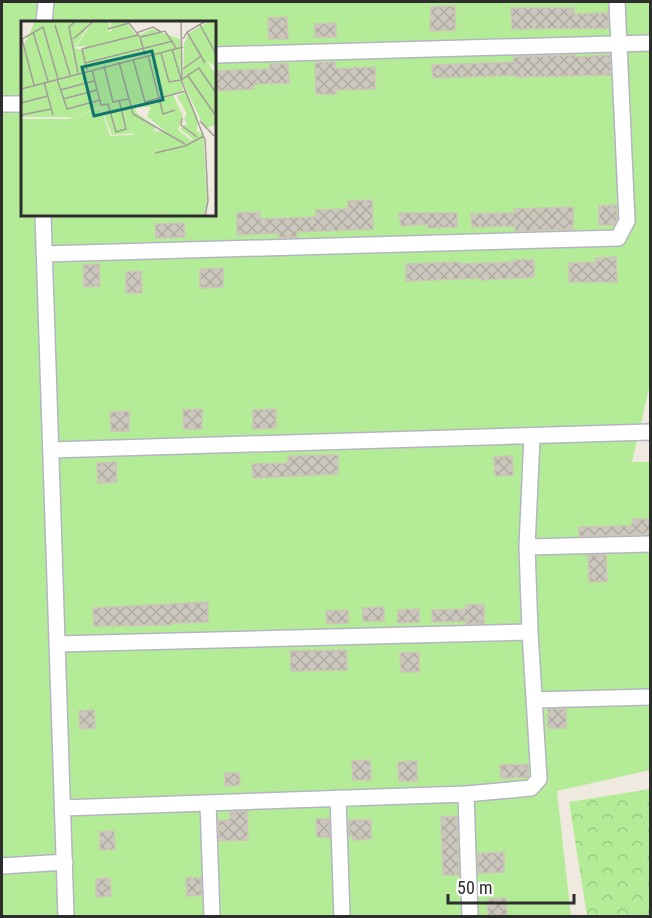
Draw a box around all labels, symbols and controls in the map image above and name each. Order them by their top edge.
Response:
inset map [21,21,216,216]
scale bar [448,867,574,905]
text: 50 m [457,877,492,898]

